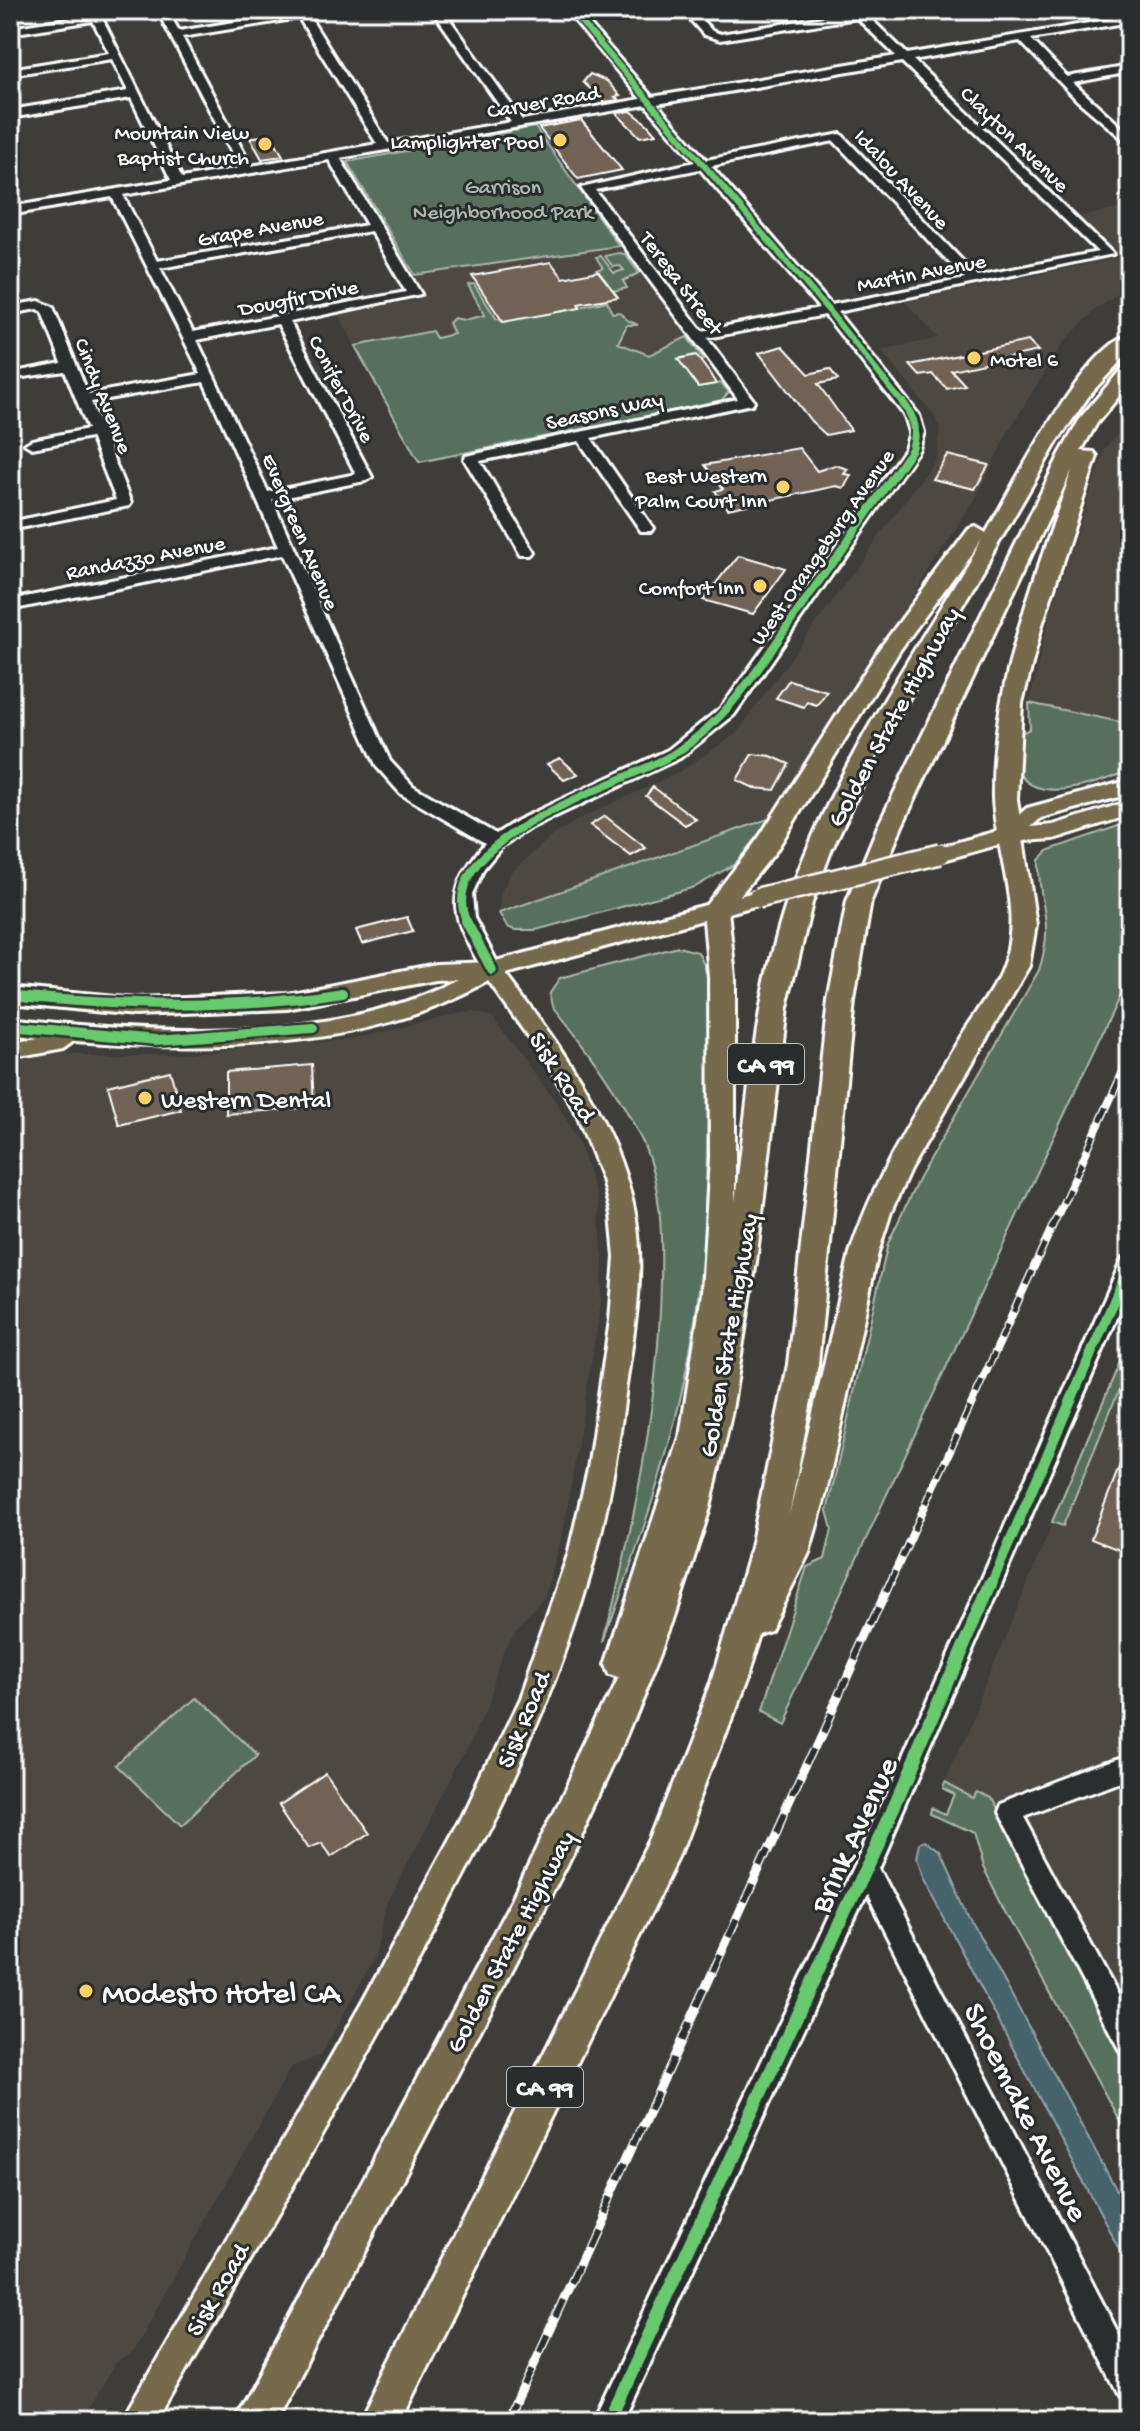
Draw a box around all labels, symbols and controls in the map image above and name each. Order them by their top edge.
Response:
street label: Carver Road [485,81,604,127]
street label: Clayton Avenue [953,82,1074,200]
place label: Mountain View Baptist Church [115,122,249,173]
street label: Idalou Avenue [847,125,954,237]
place label: Lamplighter Pool [390,131,544,157]
marker: Lamplighter Pool [551,131,569,149]
marker: Mountain View Baptist Church [256,135,274,153]
park label: Garrison Neighborhood Park [413,176,595,227]
street label: Grape Avenue [196,207,326,255]
street label: Teresa Street [631,226,728,343]
street label: Martin Avenue [855,250,989,300]
street label: Dougfir Drive [235,275,361,325]
street label: Conifer Drive [300,332,379,448]
street label: Cindy Avenue [66,335,136,459]
marker: Motel 6 [965,349,983,367]
place label: Motel 6 [990,349,1059,375]
street label: Seasons Way [544,388,666,438]
street label: West Orangeburg Avenue [747,445,902,651]
street label: Evergreen Avenue [254,450,343,615]
place label: Best Western Palm Court Inn [634,465,768,516]
marker: Best Western Palm Court Inn [774,478,792,496]
street label: Randazzo Avenue [64,532,228,588]
place label: Comfort Inn [639,577,745,603]
marker: Comfort Inn [751,577,769,595]
street label: Golden State Highway [823,603,969,834]
street label: Sisk Road [520,1027,602,1131]
road number: CA 99 [728,1044,804,1084]
place label: Western Dental [161,1087,331,1118]
marker: Western Dental [136,1089,154,1107]
street label: Golden State Highway [695,1211,768,1460]
street label: Sisk Road [492,1666,561,1774]
street label: Brink Avenue [803,1752,909,1921]
street label: Golden State Highway [441,1827,585,2059]
place label: Modesto Hotel CA [102,1977,343,2015]
marker: Modesto Hotel CA [77,1982,95,2000]
street label: Shoemake Avenue [952,1998,1095,2229]
road number: CA 99 [507,2067,583,2107]
street label: Sisk Road [181,2238,260,2343]

